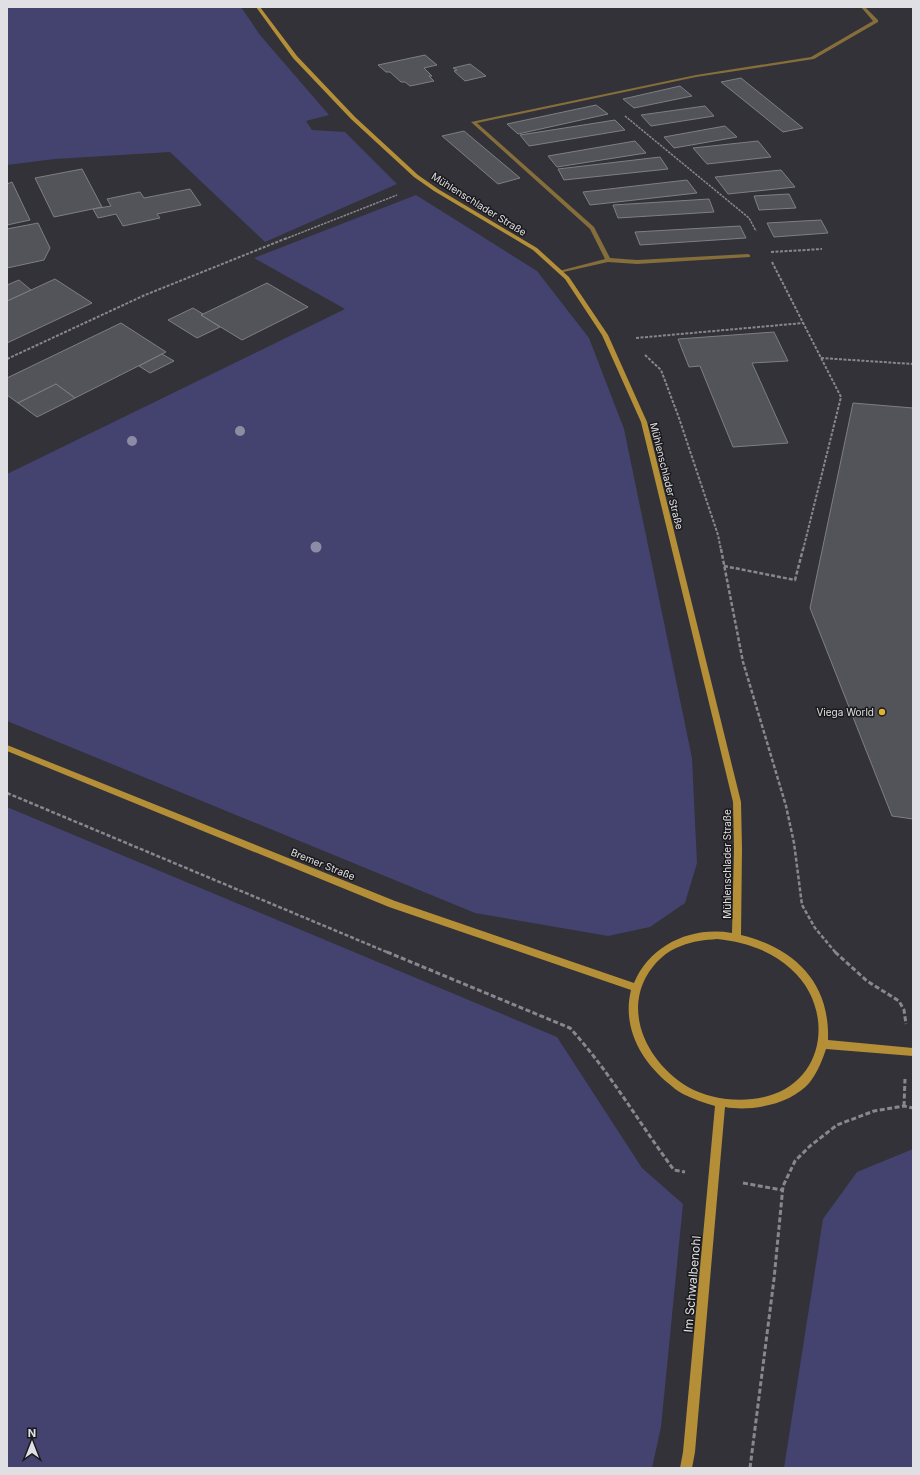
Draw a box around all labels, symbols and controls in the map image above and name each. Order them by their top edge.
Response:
street label: Mühlenschlader Straße [429,170,529,238]
street label: Mühlenschlader Straße [648,421,686,531]
place label: Viega World [816,706,874,718]
marker: Viega World [877,707,887,717]
street label: Mühlenschlader Straße [721,809,733,919]
street label: Bremer Straße [289,846,357,882]
street label: Im Schwalbenohl [680,1235,704,1333]
north arrow [12,1423,52,1463]
text: N [28,1426,36,1440]

